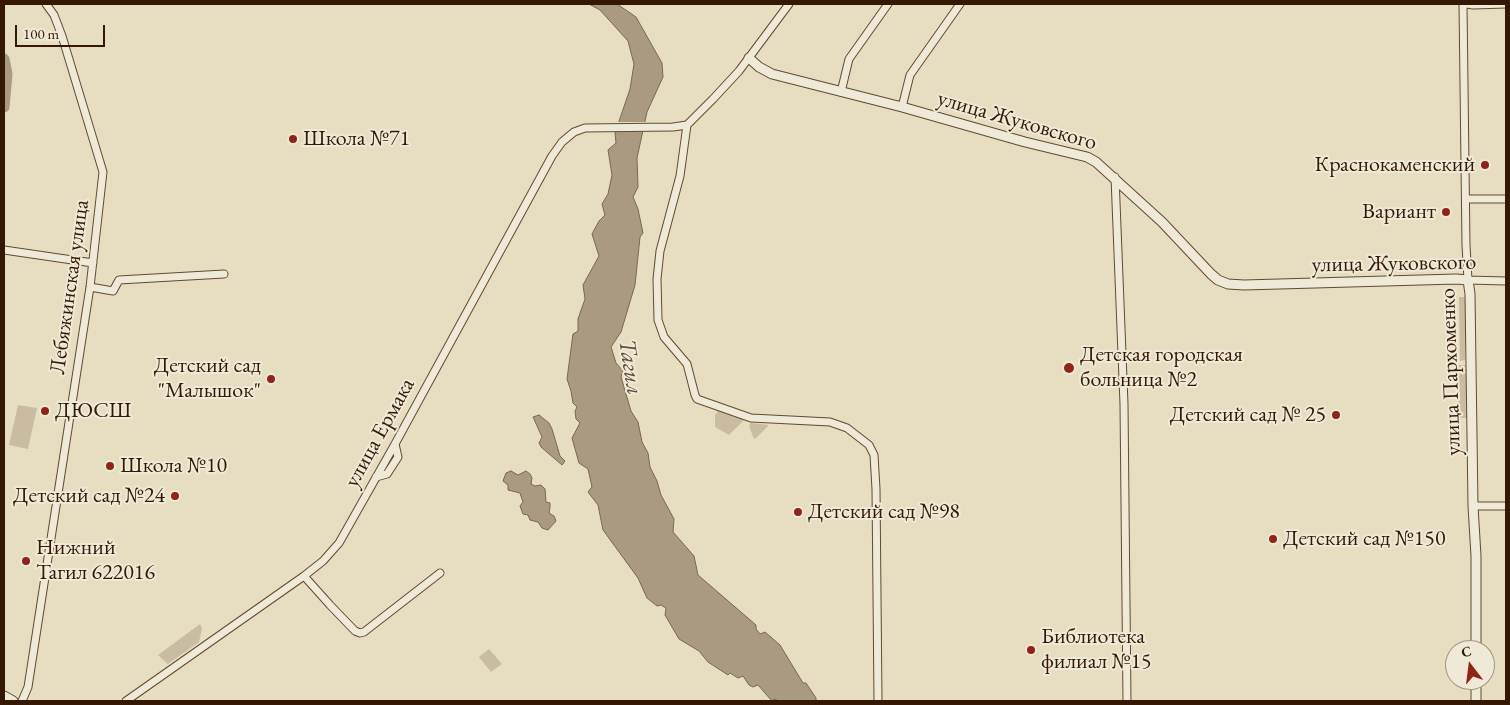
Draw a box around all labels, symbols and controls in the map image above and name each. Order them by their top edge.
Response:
scale bar [18,15,108,47]
text: 100 m [23,24,59,43]
street label: улица Жуковского [934,86,1100,156]
place label: Школа №71 [303,126,410,152]
marker: Школа №71 [287,133,299,145]
place label: Краснокаменский [1315,152,1475,178]
marker: Краснокаменский [1479,159,1491,171]
street label: Лебяжинская улица [45,198,95,376]
place label: Вариант [1362,199,1436,225]
marker: Вариант [1440,206,1452,218]
street label: улица Жуковского [1311,249,1477,279]
street label: улица Пархоменко [1435,288,1467,456]
water label: Тагил [611,337,649,397]
place label: Детская городская больница №2 [1080,342,1243,394]
place label: Детский сад "Малышок" [154,353,261,404]
marker: Детская городская больница №2 [1062,361,1076,375]
marker: Детский сад "Малышок" [265,373,277,385]
street label: улица Ермака [339,374,421,492]
place label: ДЮСШ [55,398,131,424]
place label: Детский сад № 25 [1170,402,1326,428]
marker: ДЮСШ [39,405,51,417]
marker: Детский сад № 25 [1330,409,1342,421]
place label: Школа №10 [120,453,227,479]
marker: Школа №10 [104,460,116,472]
place label: Детский сад №24 [13,483,165,509]
marker: Детский сад №24 [169,490,181,502]
place label: Детский сад №98 [808,499,960,525]
marker: Детский сад №98 [792,506,804,518]
place label: Детский сад №150 [1283,526,1445,552]
marker: Детский сад №150 [1267,533,1279,545]
place label: Нижний Тагил 622016 [36,535,155,586]
marker: Нижний Тагил 622016 [20,555,32,567]
place label: Библиотека филиал №15 [1041,624,1152,676]
north arrow [1445,640,1495,690]
text: С [1459,641,1474,661]
marker: Библиотека филиал №15 [1025,644,1037,656]

